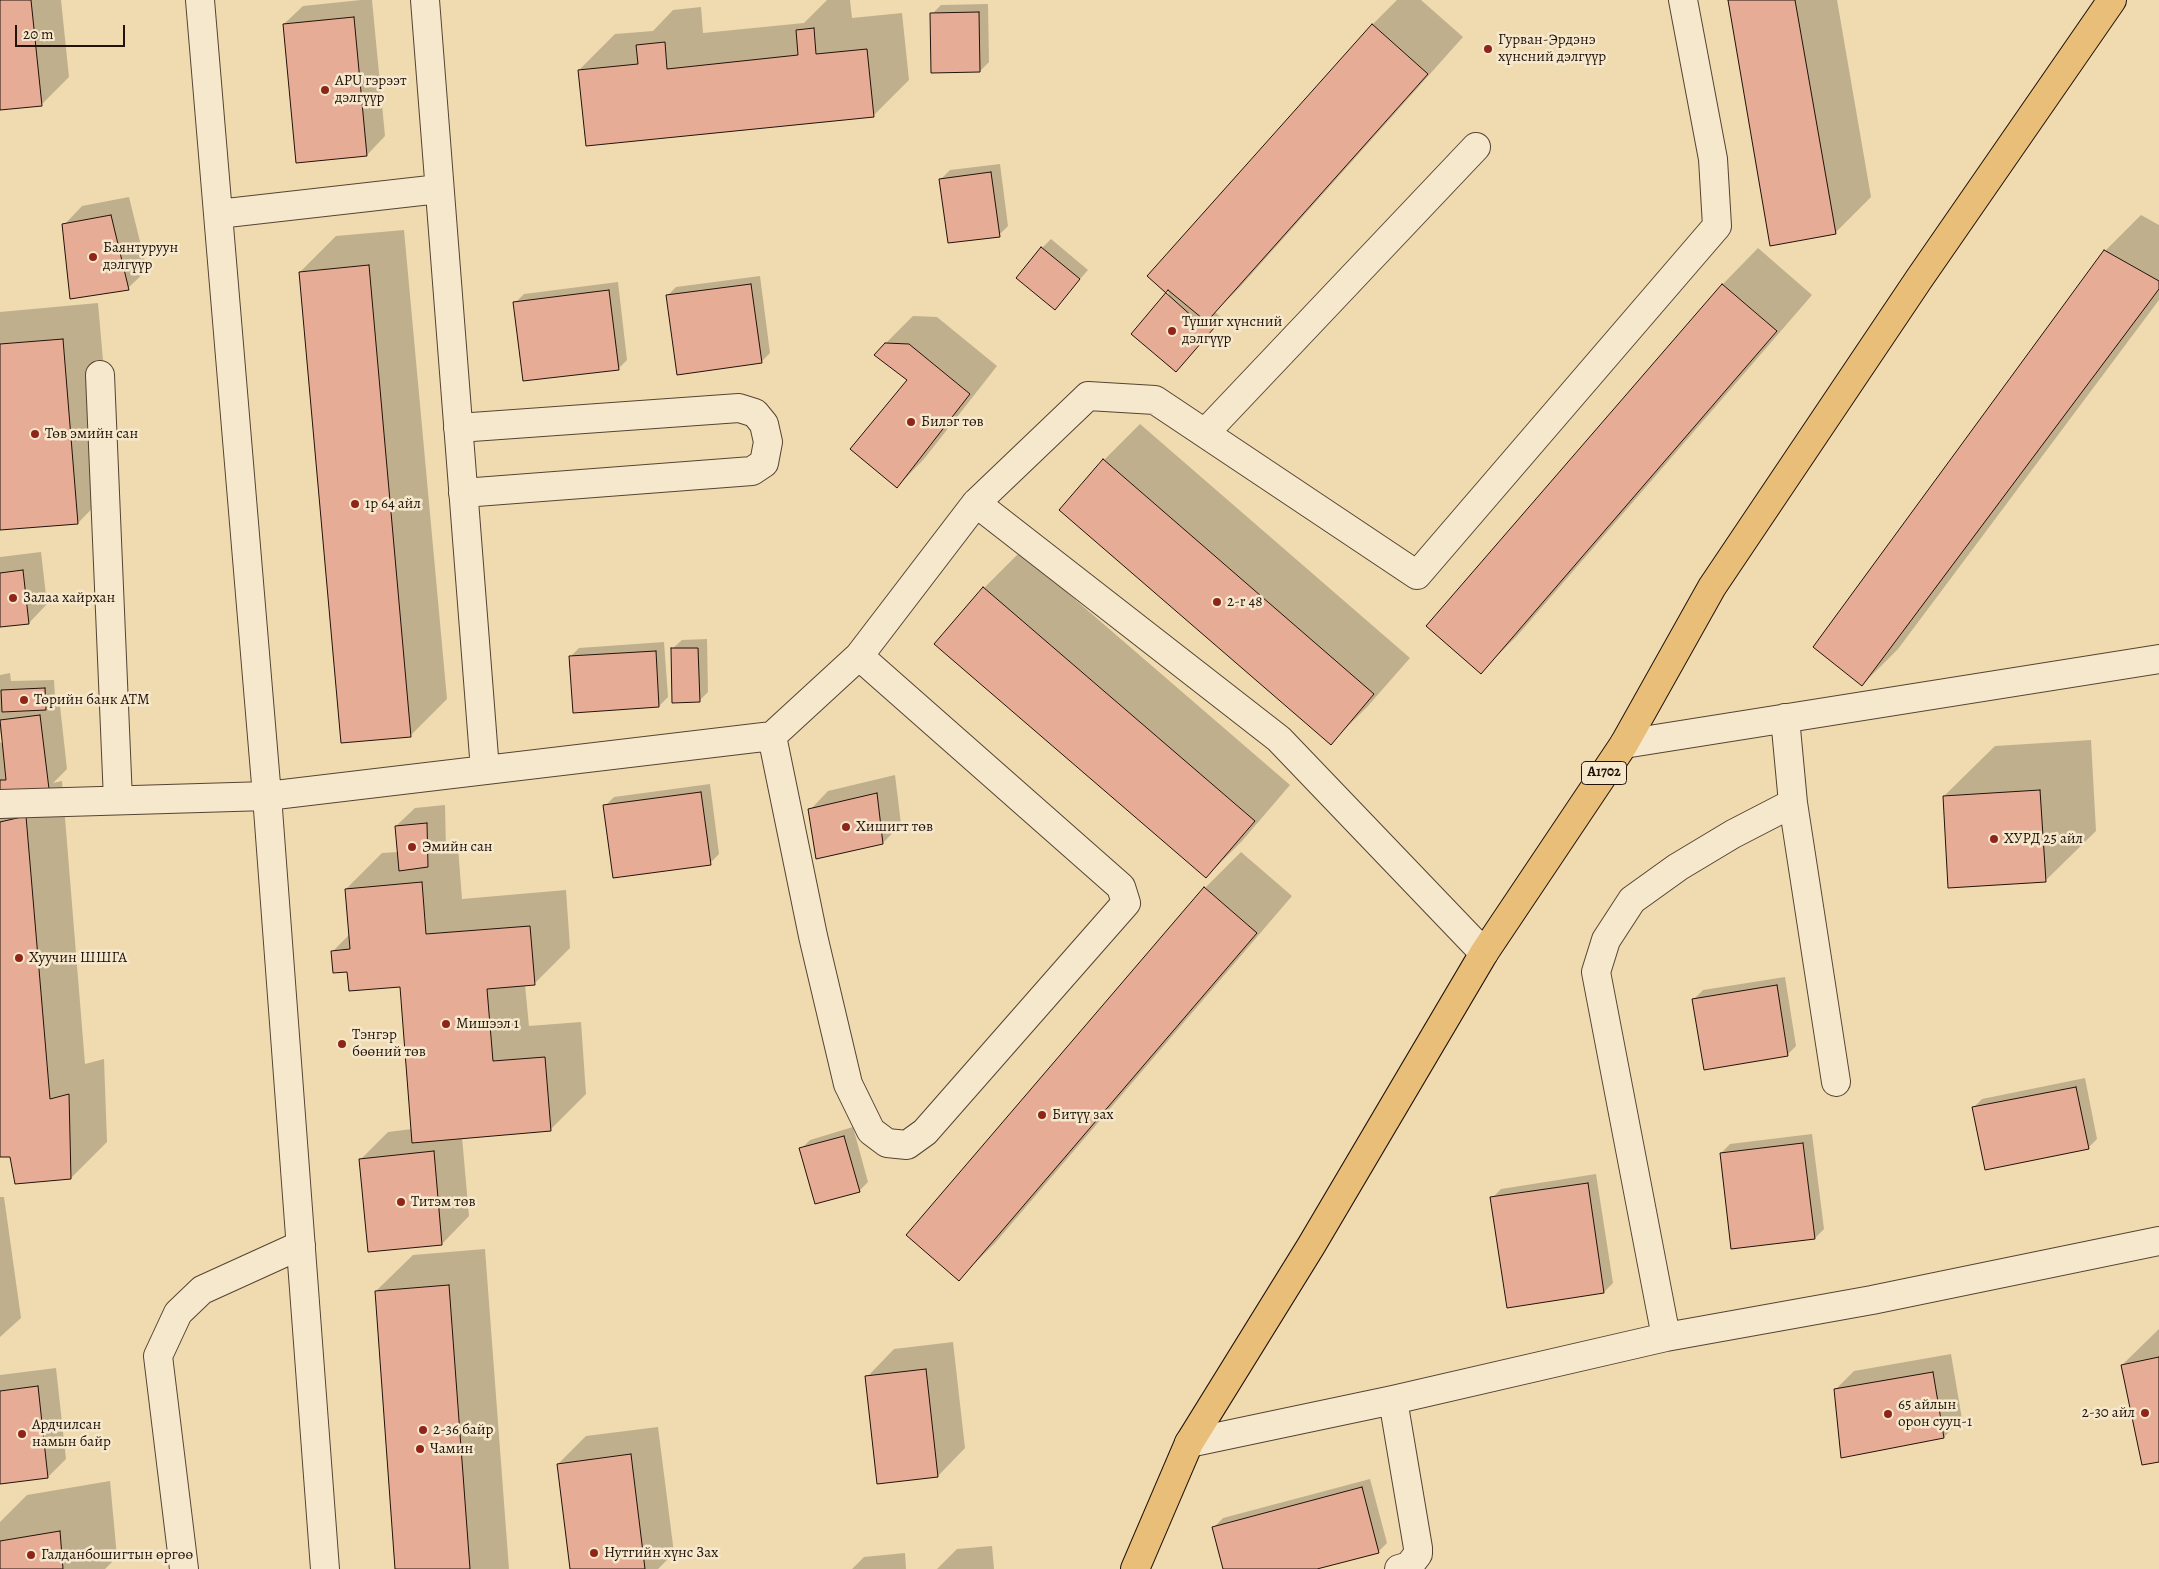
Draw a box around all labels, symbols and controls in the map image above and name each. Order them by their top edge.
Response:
scale bar [18,15,128,47]
text: 20 m [23,24,54,44]
place label: Гурван-Эрдэнэ хүнсний дэлгүүр [1498,31,1606,66]
marker: Гурван-Эрдэнэ хүнсний дэлгүүр [1482,43,1494,55]
place label: APU гэрээт дэлгүүр [335,72,407,107]
marker: APU гэрээт дэлгүүр [319,84,331,96]
place label: Баянтуруун дэлгүүр [103,239,178,274]
marker: Баянтуруун дэлгүүр [87,251,99,263]
place label: Түшиг хүнсний дэлгүүр [1182,313,1282,348]
marker: Түшиг хүнсний дэлгүүр [1166,325,1178,337]
place label: Билэг төв [921,413,984,431]
marker: Билэг төв [905,416,917,428]
place label: Төв эмийн сан [45,425,138,443]
marker: Төв эмийн сан [29,428,41,440]
place label: 1р 64 айл [365,495,421,513]
marker: 1р 64 айл [349,498,361,510]
place label: Залаа хайрхан [23,589,115,607]
marker: Залаа хайрхан [7,592,19,604]
place label: 2-r 48 [1227,593,1263,611]
marker: 2-r 48 [1211,596,1223,608]
place label: Төрийн банк АТМ [34,691,150,709]
marker: Төрийн банк АТМ [18,694,30,706]
road number: A1702 [1582,761,1626,784]
place label: Хишигт төв [856,818,933,836]
marker: Хишигт төв [840,821,852,833]
place label: ХУРД 25 айл [2004,830,2083,848]
marker: ХУРД 25 айл [1988,833,2000,845]
place label: Эмийн сан [422,838,493,856]
marker: Эмийн сан [406,841,418,853]
place label: Хуучин ШШГА [29,949,127,967]
marker: Хуучин ШШГА [13,952,25,964]
place label: Мишээл 1 [456,1015,519,1033]
marker: Мишээл 1 [440,1018,452,1030]
place label: Тэнгэр бөөний төв [352,1026,426,1061]
marker: Тэнгэр бөөний төв [336,1038,348,1050]
place label: Битүү зах [1052,1106,1114,1124]
marker: Битүү зах [1036,1109,1048,1121]
place label: Титэм төв [411,1193,476,1211]
marker: Титэм төв [395,1196,407,1208]
place label: 65 айлын орон сууц-1 [1898,1396,1972,1431]
place label: 2-30 айл [2082,1404,2135,1422]
marker: 2-30 айл [2139,1407,2151,1419]
marker: 65 айлын орон сууц-1 [1882,1408,1894,1420]
place label: Ардчилсан намын байр [32,1416,111,1451]
place label: 2-36 байр [433,1421,493,1439]
marker: 2-36 байр [417,1424,429,1436]
marker: Ардчилсан намын байр [16,1428,28,1440]
place label: Чамин [430,1440,473,1458]
marker: Чамин [414,1443,426,1455]
place label: Нутгийн хүнс Зах [604,1544,718,1562]
place label: Галданбошигтын өргөө [41,1546,193,1564]
marker: Нутгийн хүнс Зах [588,1547,600,1559]
marker: Галданбошигтын өргөө [25,1549,37,1561]

